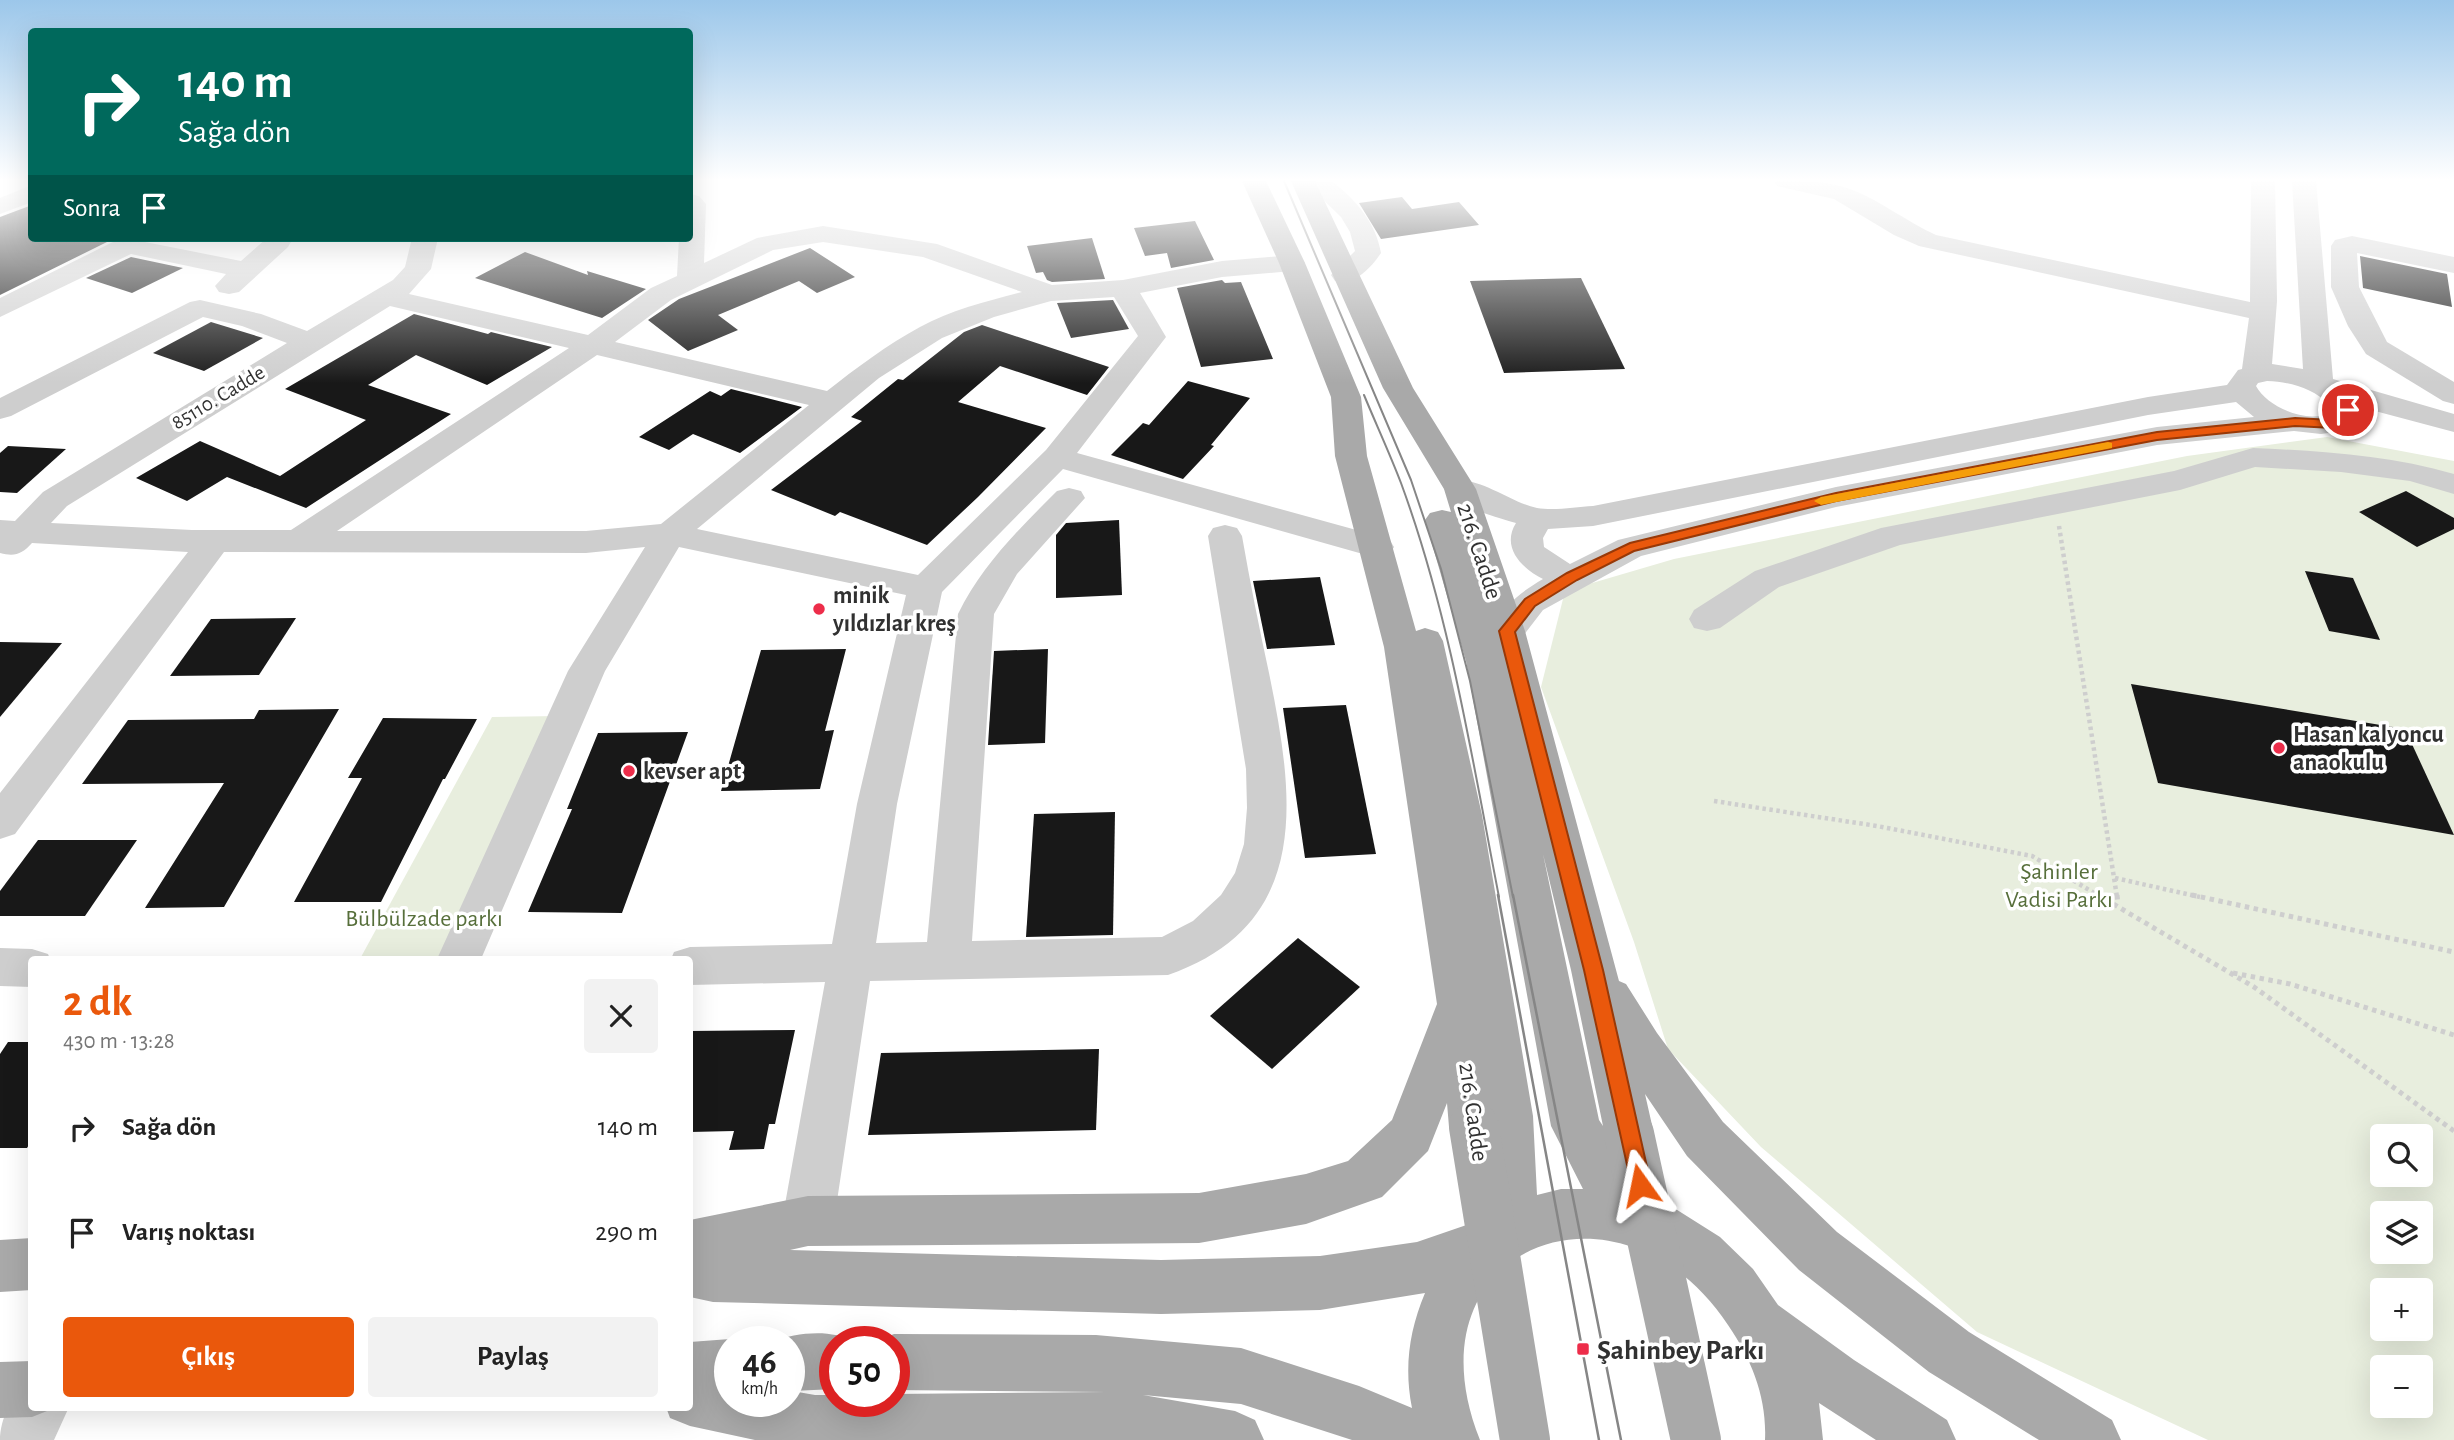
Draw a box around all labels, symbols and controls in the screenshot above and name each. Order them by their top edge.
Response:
icon: right [63,56,154,147]
text: 140 m [178,58,293,107]
text: Sağa dön [178,116,291,148]
icon: arrive [135,189,173,227]
text: Sonra [63,195,121,221]
street label: 85110. Cadde [168,361,268,433]
pin [2318,380,2378,440]
icon: arrive [2329,391,2367,429]
street label: 216. Cadde [1452,500,1506,602]
place label: minik yıldızlar kreş [832,584,956,636]
marker: minik yıldızlar kreş [811,601,827,617]
place label: Hasan kalyoncu anaokulu [2293,723,2444,775]
marker: Hasan kalyoncu anaokulu [2271,740,2287,756]
place label: kevser apt [643,760,741,784]
marker: kevser apt [621,763,637,779]
park label: Şahinler Vadisi Parkı [2005,860,2113,912]
park label: Bülbülzade parkı [345,907,503,931]
button: close [584,979,658,1053]
text: 2 dk [63,981,132,1023]
text: 430 m · 13:28 [63,1030,175,1053]
street label: 216. Cadde [1454,1061,1492,1163]
icon: right [63,1109,101,1147]
text: Sağa dön [122,1114,216,1140]
text: 140 m [598,1114,658,1140]
map controls [2370,1124,2433,1418]
button: search [2370,1124,2433,1187]
position arrow [1603,1148,1677,1222]
button: layers [2370,1201,2433,1264]
icon: arrive [63,1214,101,1252]
text: Varış noktası [122,1219,255,1245]
text: 290 m [595,1219,658,1245]
button: + [2370,1278,2433,1341]
button: Çıkış [63,1317,354,1397]
button: Paylaş [368,1317,658,1397]
speed limit sign: 50 [819,1326,910,1417]
place label: Şahinbey Parkı [1597,1337,1764,1365]
marker: Şahinbey Parkı [1575,1341,1591,1357]
text: 46 [742,1345,777,1380]
button: − [2370,1355,2433,1418]
text: km/h [741,1380,778,1398]

